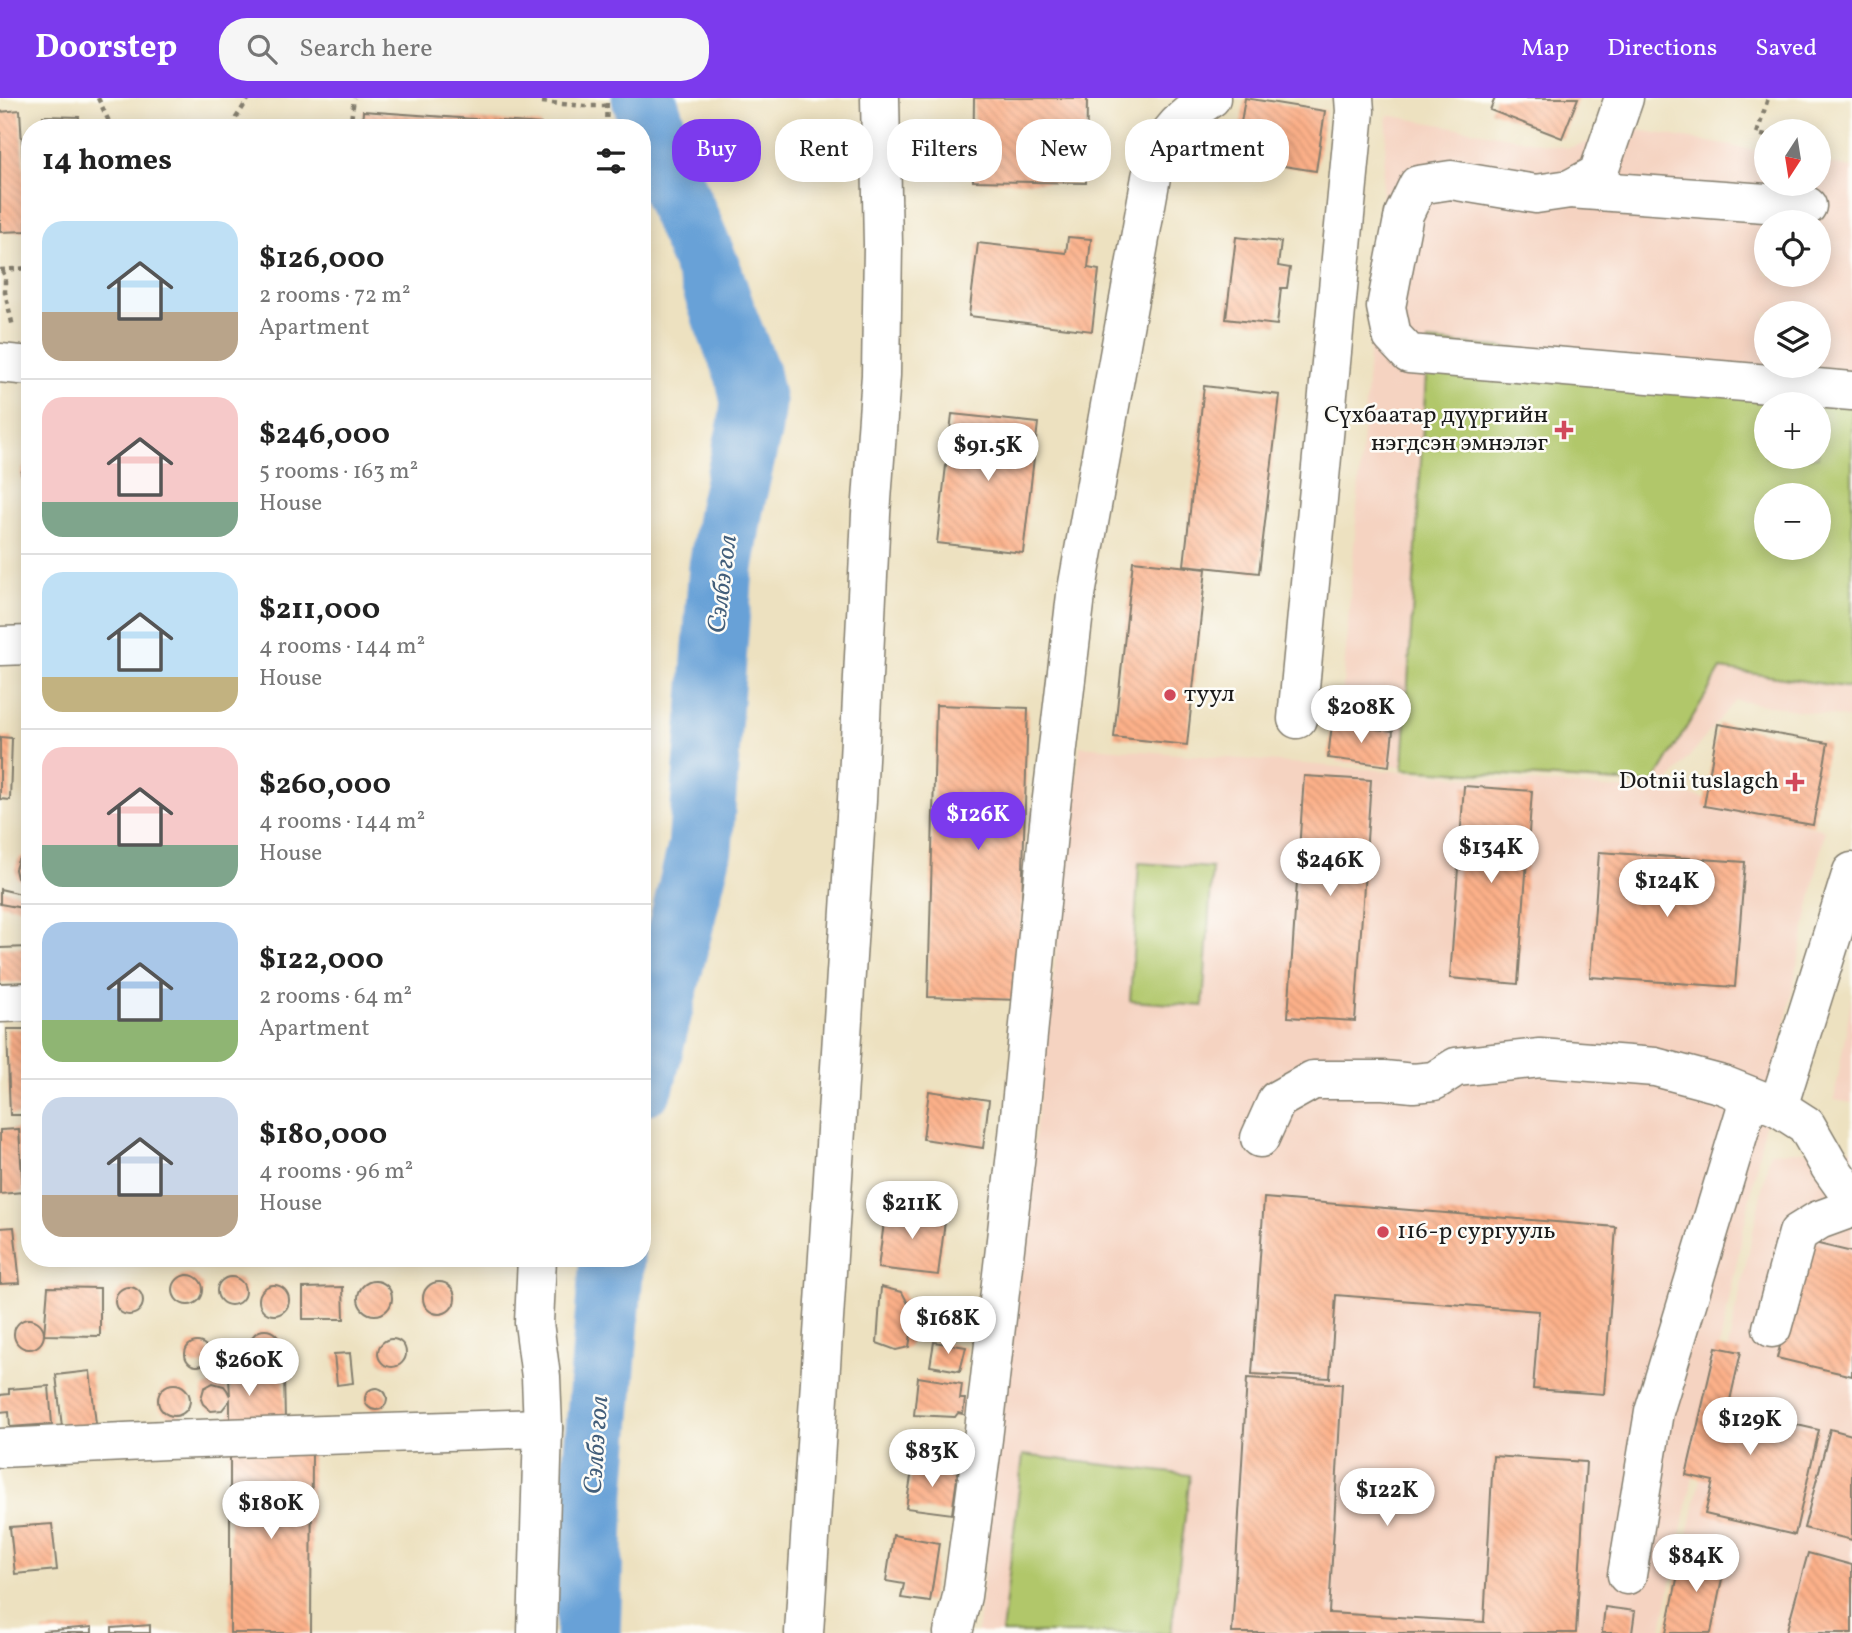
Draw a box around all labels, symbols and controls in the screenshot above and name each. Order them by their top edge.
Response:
search box [219,18,709,81]
text: Doorstep [35,26,177,72]
icon: search [243,30,281,68]
text: Search here [299,31,433,67]
text: Map [1521,32,1569,66]
text: Directions [1607,32,1717,66]
text: Saved [1755,32,1817,66]
chip: Buy [672,119,761,182]
chip: Rent [775,119,873,182]
chip: Filters [887,119,1002,182]
chip: New [1016,119,1111,182]
chip: Apartment [1125,119,1289,182]
north arrow [1754,119,1830,196]
map controls [1754,119,1831,560]
text: 14 homes [42,140,172,182]
icon: filters [592,142,630,180]
button: locate [1754,210,1831,287]
text: $126,000 [259,238,385,280]
icon: home [98,249,182,333]
text: 2 rooms · 72 m² [259,280,410,312]
button: layers [1754,301,1831,378]
text: Apartment [259,312,370,344]
button: + [1754,392,1831,469]
place label: Сүхбаатар дүүргийн нэгдсэн эмнэлэг [1324,399,1549,461]
text: $246,000 [259,414,390,456]
marker: Сүхбаатар дүүргийн нэгдсэн эмнэлэг [1554,420,1574,440]
pin: $91.5K [931,424,1045,483]
icon: home [98,425,182,509]
text: $91.5K [954,430,1022,462]
text: 5 rooms · 163 m² [259,456,418,488]
button: − [1754,483,1831,560]
text: House [259,488,322,520]
water label: Сэлбэ гол [699,533,747,635]
text: $211,000 [259,589,380,631]
icon: home [98,600,182,684]
text: 4 rooms · 144 m² [259,631,425,663]
text: House [259,663,322,695]
place label: туул [1184,678,1235,712]
pin: $208K [1312,686,1410,745]
marker: туул [1162,687,1178,703]
text: $208K [1327,692,1395,724]
text: $260,000 [259,764,391,806]
place label: Dotnii tuslagch [1619,765,1779,799]
marker: Dotnii tuslagch [1785,772,1805,792]
icon: home [98,775,182,859]
pin: $126K [929,792,1027,852]
text: $126K [946,799,1010,831]
text: 4 rooms · 144 m² [259,806,425,838]
pin: $134K [1442,826,1540,885]
text: $134K [1459,832,1523,864]
text: House [259,838,322,870]
pin: $246K [1281,838,1379,898]
text: $246K [1296,845,1364,877]
pin: $124K [1618,860,1716,919]
text: $124K [1635,866,1699,898]
text: $122,000 [259,939,384,981]
icon: home [98,950,182,1034]
text: 2 rooms · 64 m² [259,981,412,1013]
text: Apartment [259,1013,370,1045]
text: $180,000 [259,1114,387,1156]
icon: home [98,1125,182,1209]
text: 4 rooms · 96 m² [259,1156,413,1188]
pin: $211K [863,1182,961,1241]
text: House [259,1188,322,1220]
text: $211K [882,1188,942,1220]
place label: 116-р сургууль [1397,1215,1556,1249]
marker: 116-р сургууль [1375,1224,1391,1240]
pin: $168K [899,1296,997,1356]
text: $168K [916,1303,980,1335]
pin: $260K [200,1338,298,1398]
text: $260K [215,1345,283,1377]
water label: Сэлбэ гол [576,1394,618,1496]
pin: $129K [1701,1398,1799,1457]
text: $129K [1718,1404,1782,1436]
pin: $83K [891,1430,973,1489]
text: $83K [905,1436,959,1468]
pin: $122K [1338,1468,1436,1528]
text: $122K [1356,1475,1418,1507]
pin: $180K [222,1482,320,1541]
text: $180K [238,1488,304,1520]
pin: $84K [1655,1534,1737,1594]
text: $84K [1668,1541,1724,1573]

